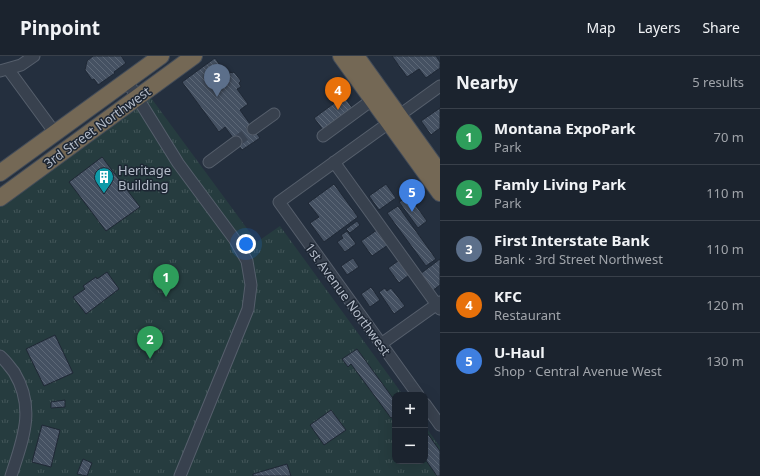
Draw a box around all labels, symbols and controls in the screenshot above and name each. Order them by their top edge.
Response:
text: Pinpoint [20,15,100,41]
text: Map [587,18,616,37]
text: Layers [638,18,680,37]
text: Share [702,18,740,37]
pin: 3 [204,64,230,97]
text: Nearby [456,71,518,94]
text: 5 results [692,73,744,91]
pin: 4 [325,77,351,110]
street label: 3rd Street Northwest [40,82,154,172]
text: Montana ExpoPark [494,118,636,138]
text: 1 [465,128,473,146]
text: 70 m [714,128,744,146]
text: Park [494,138,521,156]
place label: Heritage Building [118,161,171,194]
building icon: Heritage Building [93,166,115,194]
text: Famly Living Park [494,174,626,194]
pin: 5 [399,179,425,212]
text: 2 [465,184,473,202]
text: 110 m [706,184,744,202]
text: Park [494,194,521,212]
text: First Interstate Bank [494,230,650,250]
your location [236,234,256,254]
street label: 1st Avenue Northwest [301,239,395,359]
text: 3 [465,240,473,258]
text: 110 m [706,240,744,258]
text: Bank · 3rd Street Northwest [494,250,663,268]
pin: 1 [153,264,179,297]
text: KFC [494,286,522,306]
text: 4 [465,296,473,314]
text: 120 m [706,296,744,314]
text: Restaurant [494,306,561,324]
pin: 2 [137,326,163,359]
text: U-Haul [494,342,545,362]
text: 5 [465,352,473,370]
text: 130 m [706,352,744,370]
text: Shop · Central Avenue West [494,362,662,380]
map controls [392,392,428,464]
button: + [392,392,428,428]
button: − [392,428,428,464]

